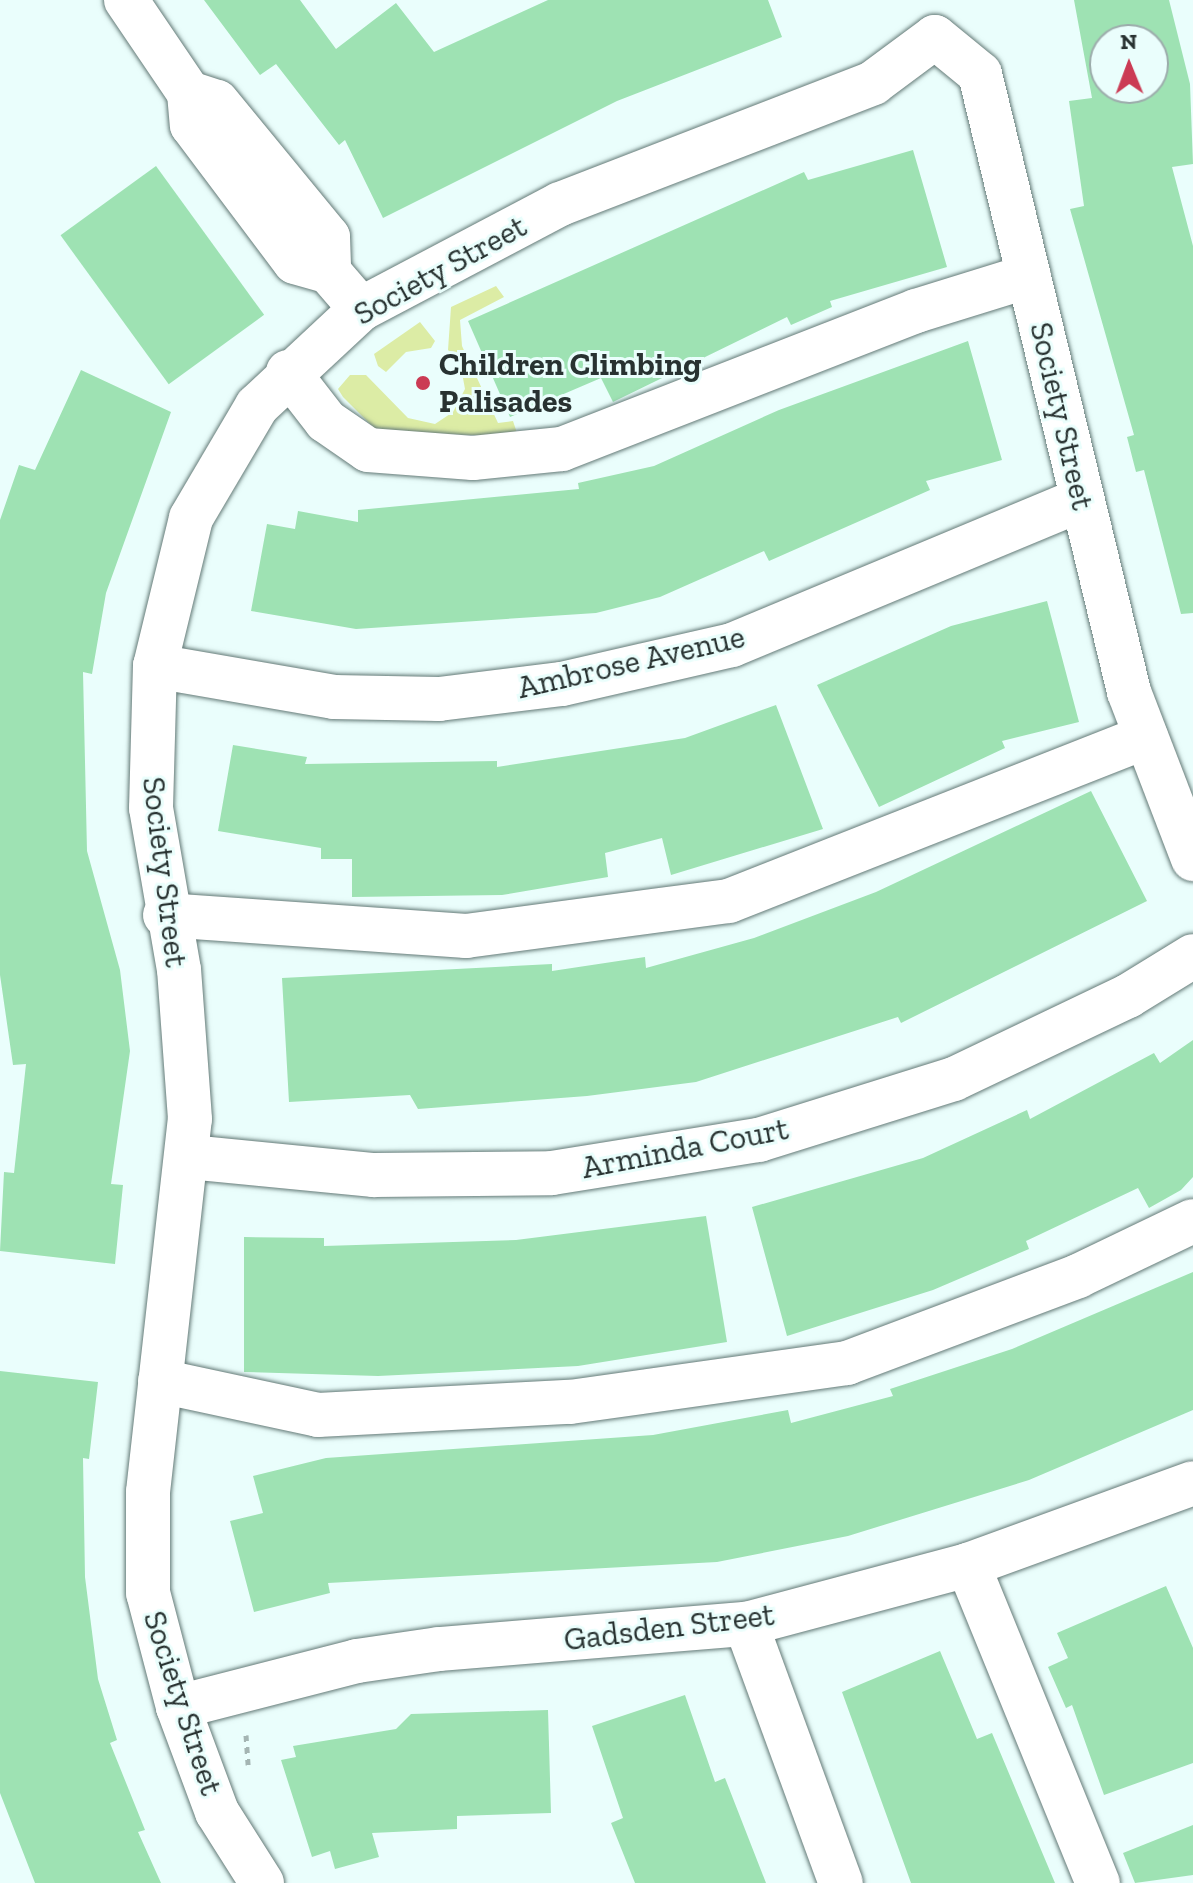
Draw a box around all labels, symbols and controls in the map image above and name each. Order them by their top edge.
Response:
north arrow [1089,24,1169,104]
text: N [1120,28,1137,55]
street label: Society Street [347,207,533,333]
street label: Society Street [1022,318,1102,514]
place label: Children Climbing Palisades [439,346,701,421]
marker: Children Climbing Palisades [414,374,432,392]
street label: Ambrose Avenue [513,617,749,707]
street label: Society Street [134,774,196,970]
street label: Arminda Court [578,1109,792,1187]
street label: Gadsden Street [562,1595,776,1659]
street label: Society Street [135,1606,231,1800]

